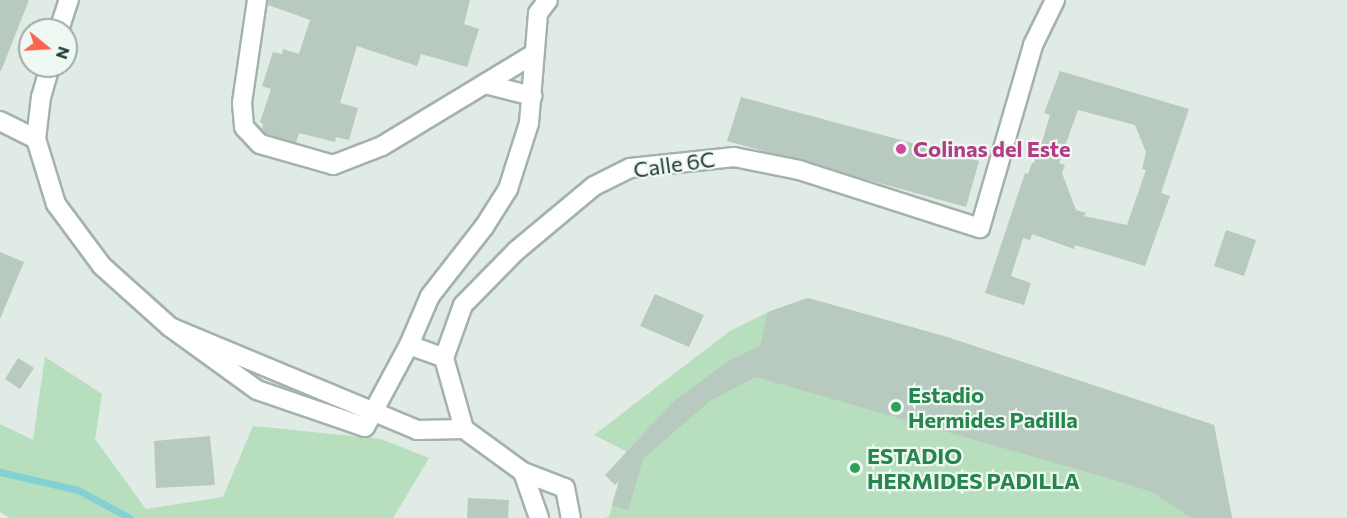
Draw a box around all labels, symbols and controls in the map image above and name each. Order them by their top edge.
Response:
north arrow [18,18,78,78]
text: N [53,44,75,62]
place label: Colinas del Este [913,136,1071,162]
marker: Colinas del Este [894,142,908,156]
street label: Calle 6C [632,145,716,183]
place label: Estadio Hermides Padilla [908,381,1078,433]
marker: Estadio Hermides Padilla [889,400,903,414]
place label: ESTADIO HERMIDES PADILLA [867,442,1080,494]
marker: ESTADIO HERMIDES PADILLA [848,461,862,475]

